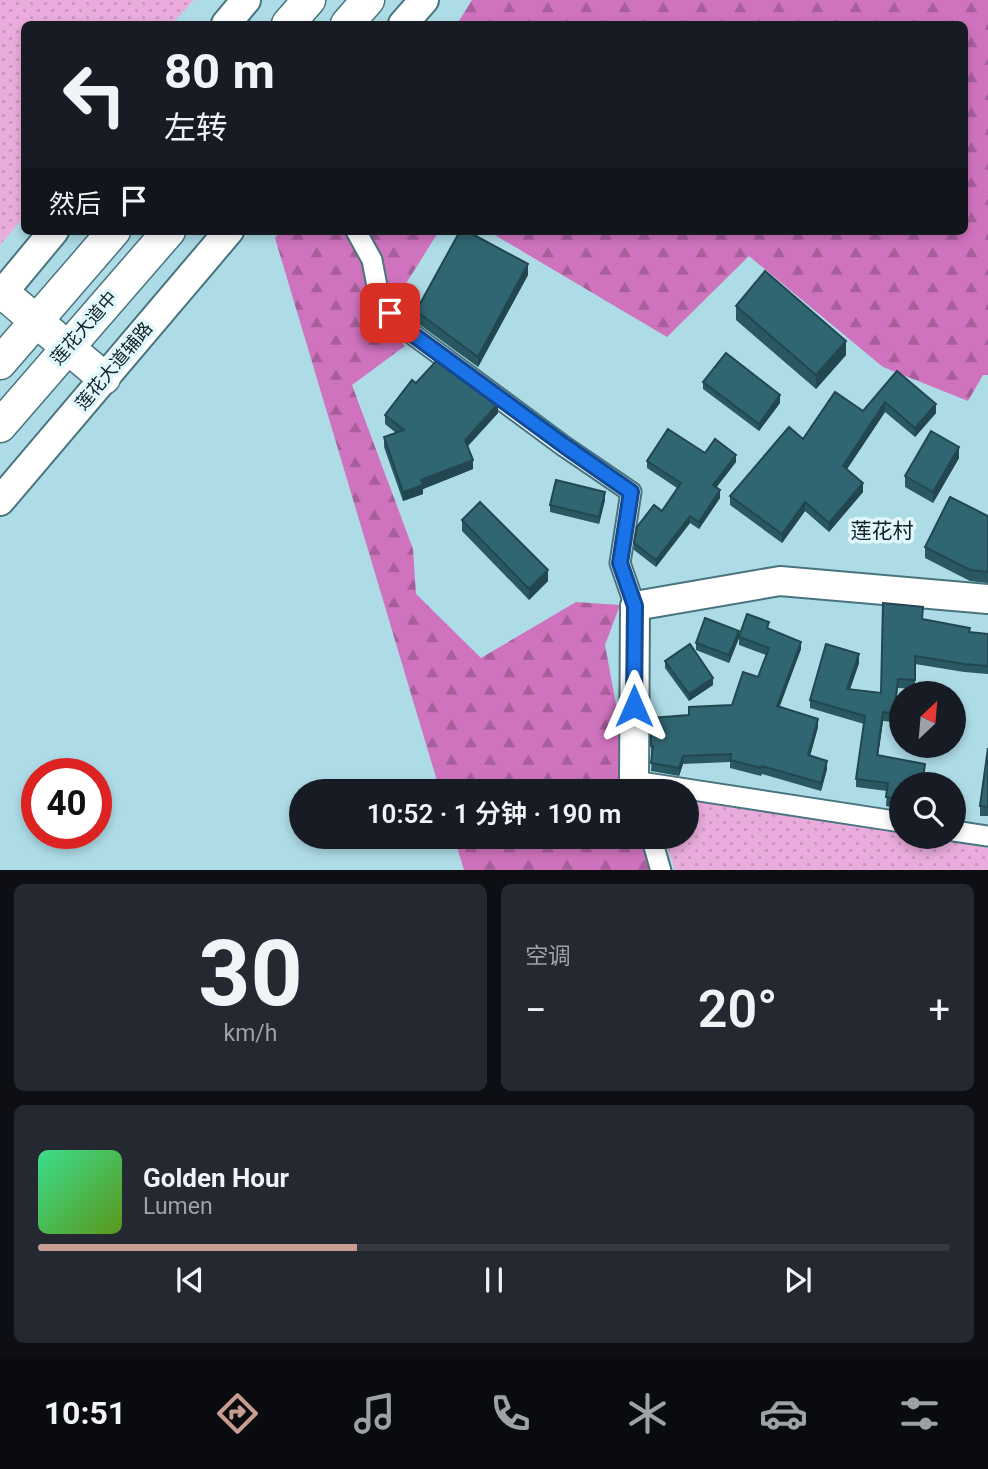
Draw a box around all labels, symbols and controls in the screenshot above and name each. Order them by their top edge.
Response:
text: 80 m [164,43,275,100]
icon: left [49,49,140,140]
text: 左转 [164,109,228,147]
icon: arrive [115,182,153,220]
text: 然后 [49,189,101,219]
pin [360,283,420,343]
street label: 莲花大道中 [46,287,121,369]
icon: arrive [371,294,409,332]
street label: 莲花大道辅路 [71,318,156,414]
district label: 莲花村 [851,519,914,543]
position arrow [597,669,671,743]
north arrow [889,681,966,758]
map controls [889,681,966,849]
speed limit sign: 40 [21,758,112,849]
button: search [889,772,966,849]
text: 10:52 · 1 分钟 · 190 m [367,799,621,829]
text: 30 [198,921,303,1027]
text: 空调 [525,943,571,970]
text: 20° [698,979,777,1040]
text: − [525,988,547,1032]
text: + [928,988,950,1032]
text: km/h [224,1020,278,1047]
text: Golden Hour [143,1163,289,1193]
text: Lumen [143,1193,213,1220]
icon: previous [171,1261,209,1299]
icon: pause [475,1261,513,1299]
icon: next [779,1261,817,1299]
icon: directions [213,1389,262,1438]
icon: music [350,1389,399,1438]
icon: phone [486,1389,535,1438]
icon: climate [623,1389,672,1438]
icon: car [759,1389,808,1438]
icon: filters [895,1389,944,1438]
text: 10:51 [44,1394,126,1432]

